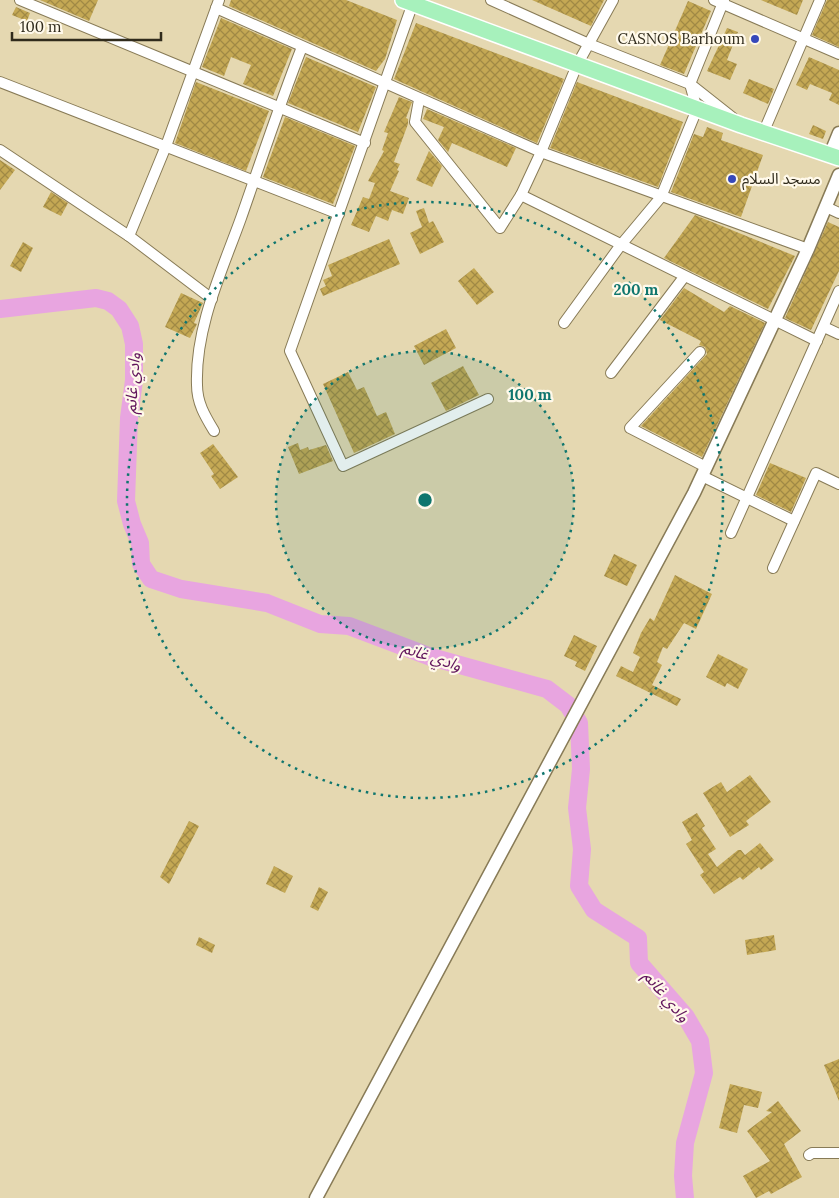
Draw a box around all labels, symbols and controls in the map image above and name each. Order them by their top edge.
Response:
scale bar [12,10,161,42]
text: 100 m [20,17,61,36]
place label: CASNOS Barhoum [617,29,745,48]
marker: CASNOS Barhoum [749,33,761,45]
place label: مسجد السلام [742,169,821,190]
marker: مسجد السلام [726,173,738,185]
text: 200 m [614,280,659,299]
water label: وادي غانم [120,352,148,415]
text: 100 m [509,385,552,404]
centre of rings [416,491,434,509]
water label: وادي غانم [398,637,464,678]
water label: وادي غانم [636,965,694,1028]

